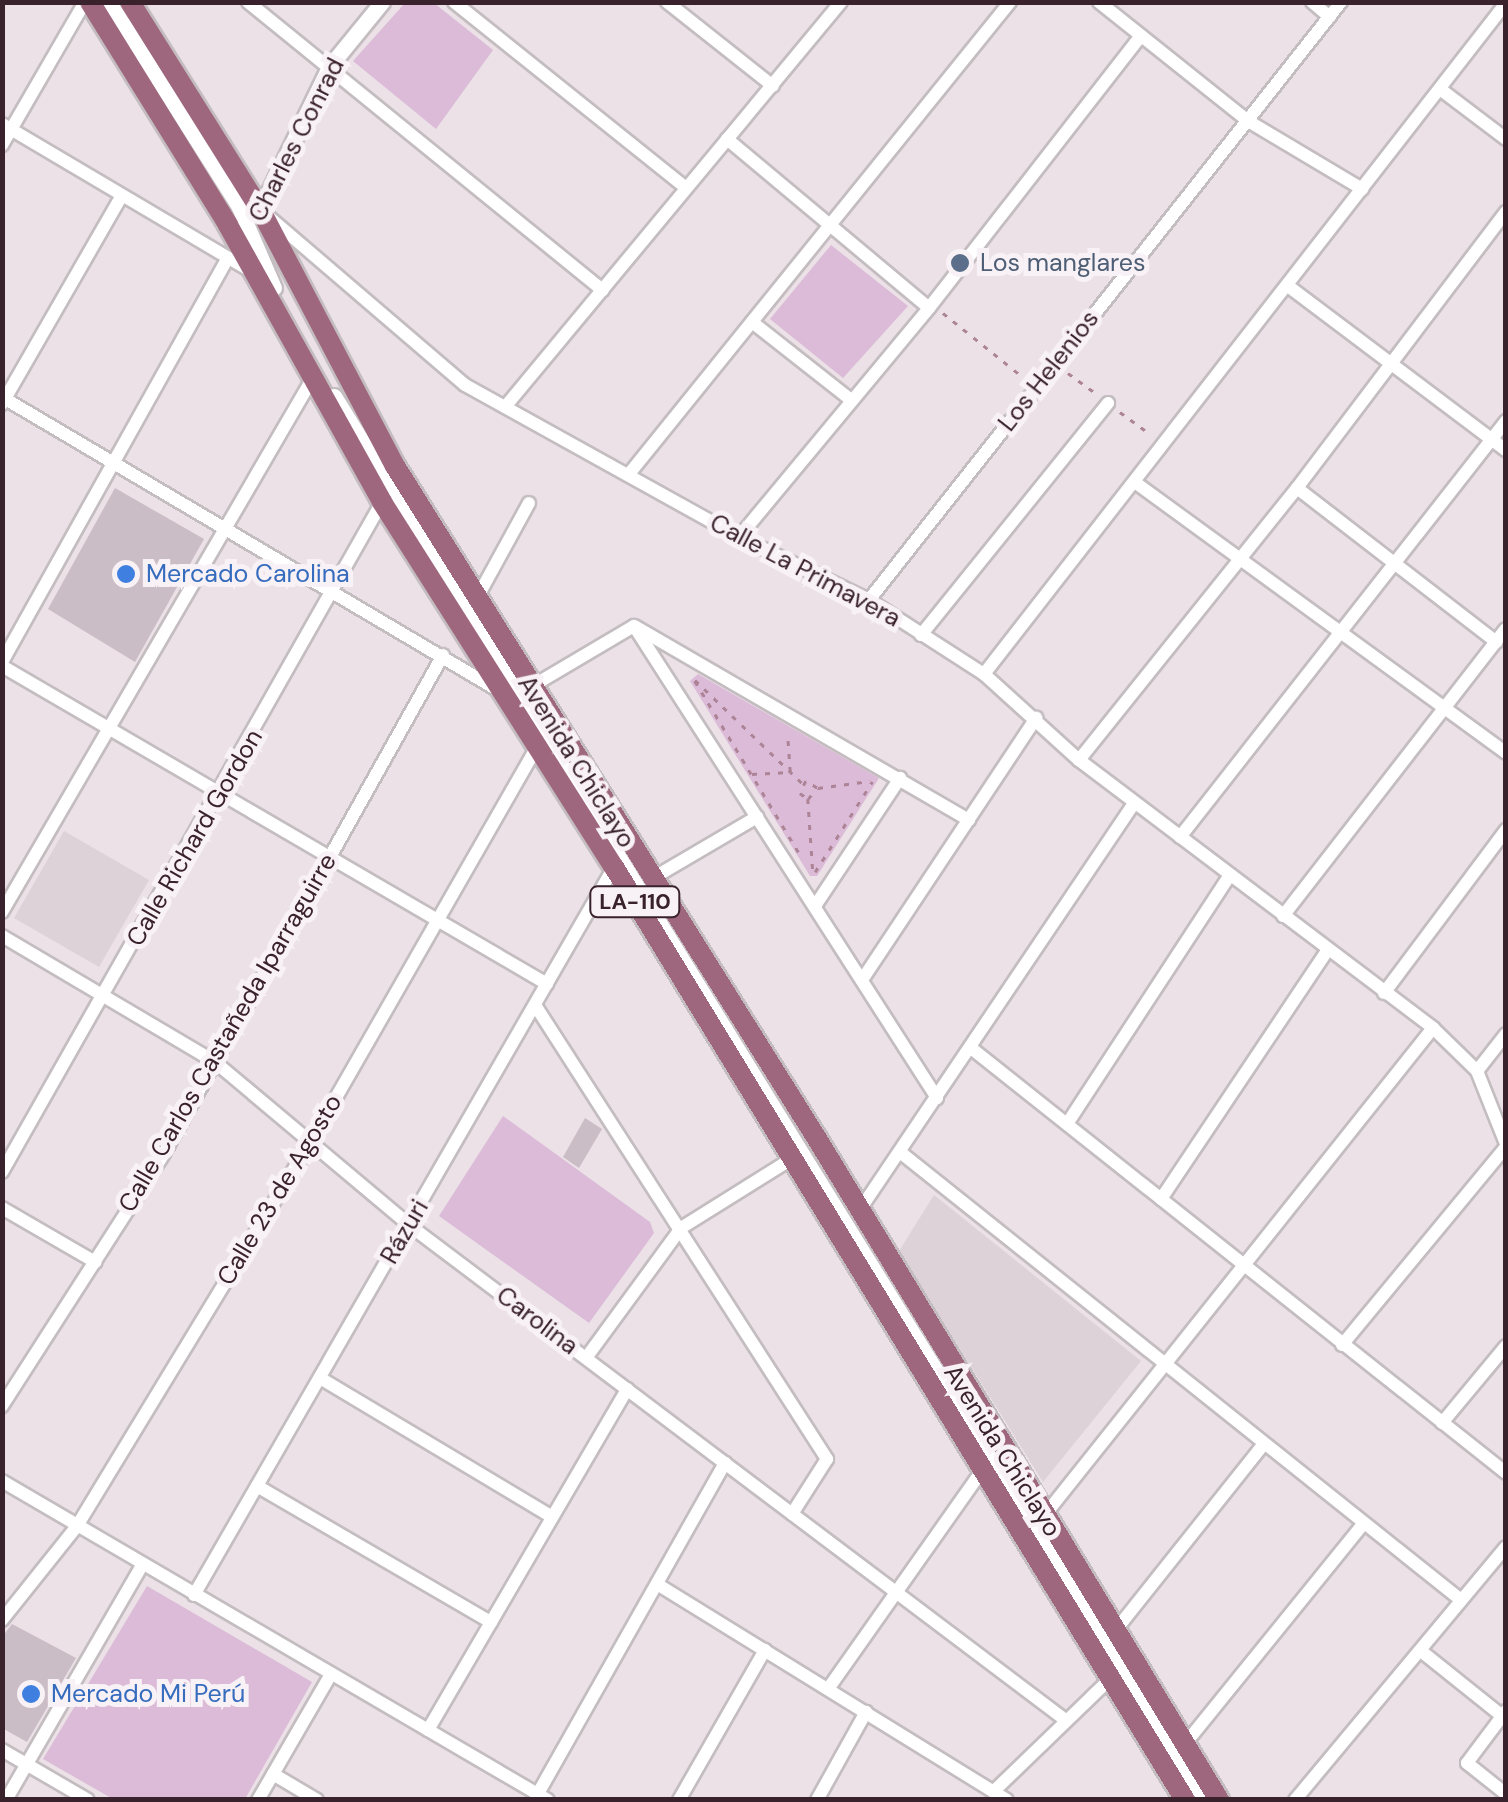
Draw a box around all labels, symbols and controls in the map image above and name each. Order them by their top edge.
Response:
street label: Charles Conrad [243,53,351,227]
place label: Los manglares [980,248,1146,278]
marker: Los manglares [949,252,971,274]
street label: Los Helenios [992,304,1106,438]
street label: Calle La Primavera [704,508,906,634]
place label: Mercado Carolina [146,559,350,589]
marker: Mercado Carolina [115,563,137,585]
street label: Avenida Chiclayo [511,670,641,854]
street label: Calle Richard Gordon [121,724,269,952]
street label: Calle Carlos Castañeda Iparraguirre [113,848,343,1218]
road number: LA-110 [588,885,682,919]
street label: Calle 23 de Agosto [211,1089,349,1291]
street label: Rázuri [375,1195,435,1269]
street label: Carolina [490,1281,584,1361]
street label: Avenida Chiclayo [937,1359,1067,1543]
place label: Mercado Mi Perú [51,1679,245,1709]
marker: Mercado Mi Perú [20,1683,42,1705]

